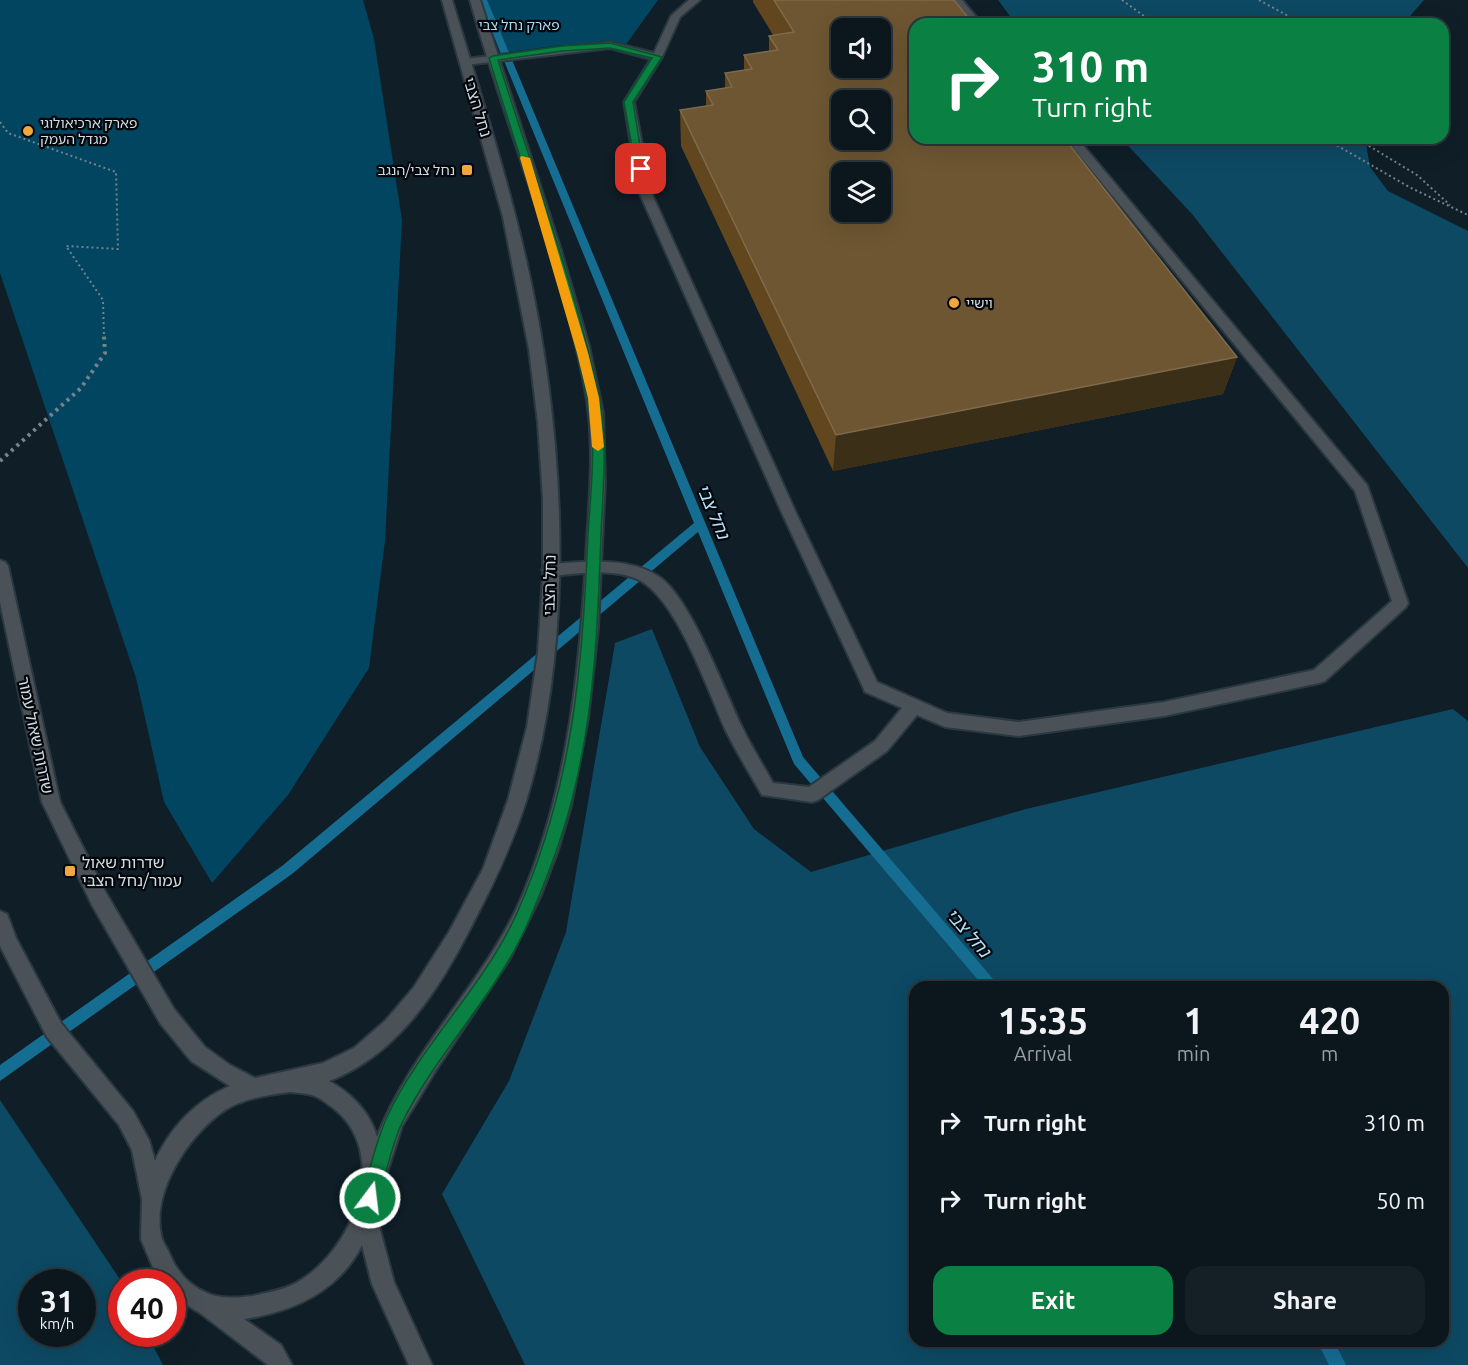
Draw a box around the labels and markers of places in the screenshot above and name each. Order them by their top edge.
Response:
place label: פארק ארכיאולוגי מגדל העמק [40,115,137,147]
marker: פארק ארכיאולוגי מגדל העמק [21,124,35,138]
pin [615,143,666,194]
place label: נחל צבי/הנגב [378,162,455,178]
marker: נחל צבי/הנגב [460,163,474,177]
place label: וישיי [966,295,993,311]
marker: וישיי [947,296,961,310]
place label: שדרות שאול עמור/נחל הצבי [82,853,182,889]
marker: שדרות שאול עמור/נחל הצבי [63,864,77,878]

